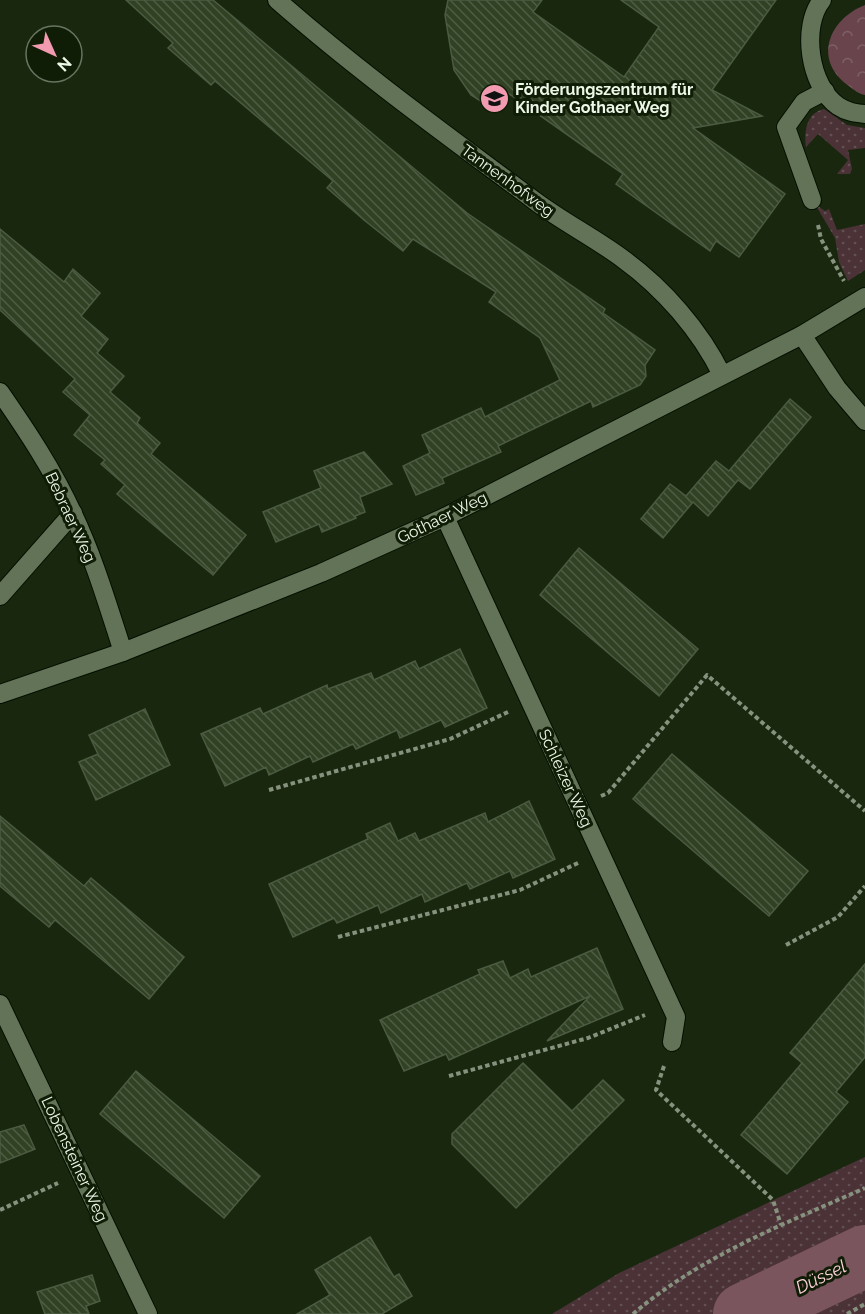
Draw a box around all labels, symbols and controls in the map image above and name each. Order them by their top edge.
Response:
north arrow [24,24,84,84]
text: N [53,53,75,75]
place label: Förderungszentrum für Kinder Gothaer Weg [515,80,693,117]
school or university icon: Förderungszentrum für Kinder Gothaer Weg [478,82,510,114]
street label: Tannenhofweg [458,140,558,220]
street label: Bebraer Weg [41,469,100,565]
street label: Gothaer Weg [394,488,490,547]
street label: Schleizer Weg [535,726,597,830]
street label: Lobensteiner Weg [37,1094,112,1225]
water label: Düssel [792,1255,850,1298]

